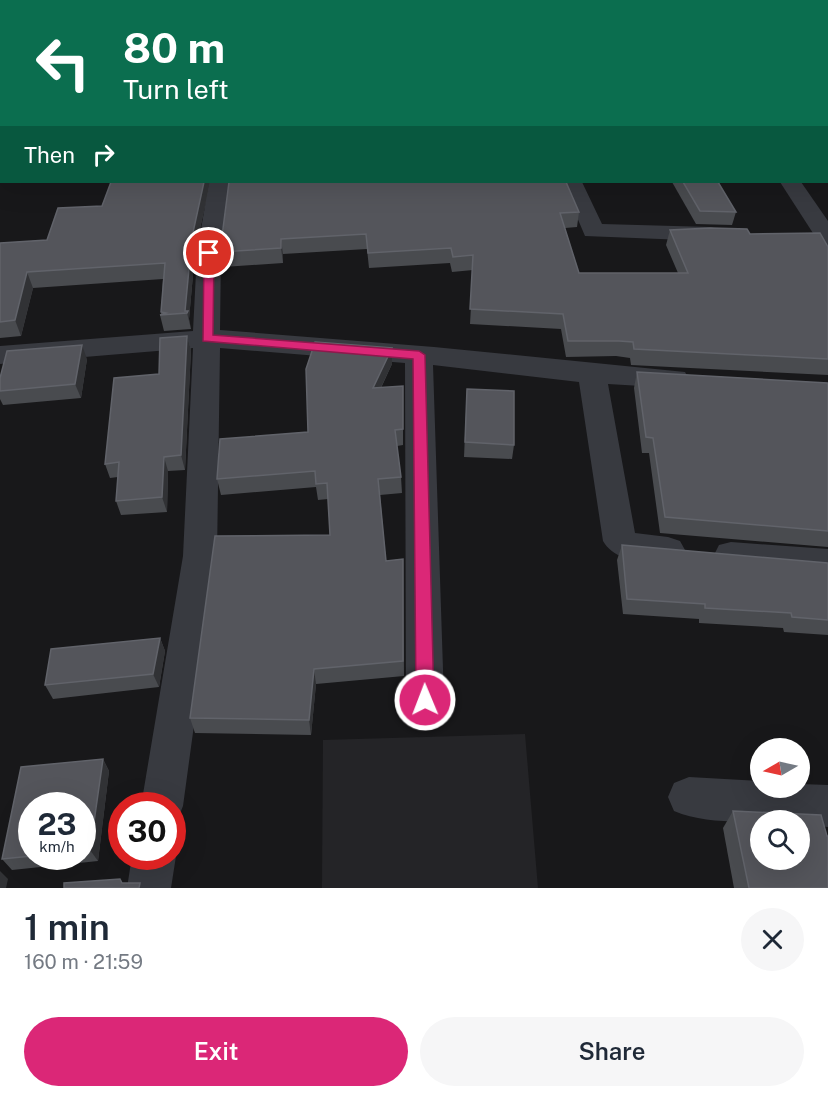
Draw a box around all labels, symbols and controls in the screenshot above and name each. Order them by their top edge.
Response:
text: 80 m [123,23,225,72]
icon: left [24,24,102,102]
text: Turn left [123,73,229,105]
icon: right [87,138,120,171]
text: Then [24,142,75,168]
pin [183,227,234,278]
icon: arrive [192,236,225,269]
position arrow [393,668,457,732]
north arrow [750,738,810,798]
map controls [750,738,810,870]
speed limit sign: 30 [108,792,186,870]
text: 23 [37,806,77,842]
button: search [750,810,810,870]
text: km/h [39,838,75,855]
text: 1 min [24,906,110,948]
button: close [741,908,804,971]
text: 160 m · 21:59 [24,950,143,974]
button: Exit [24,1017,408,1086]
button: Share [420,1017,804,1086]

